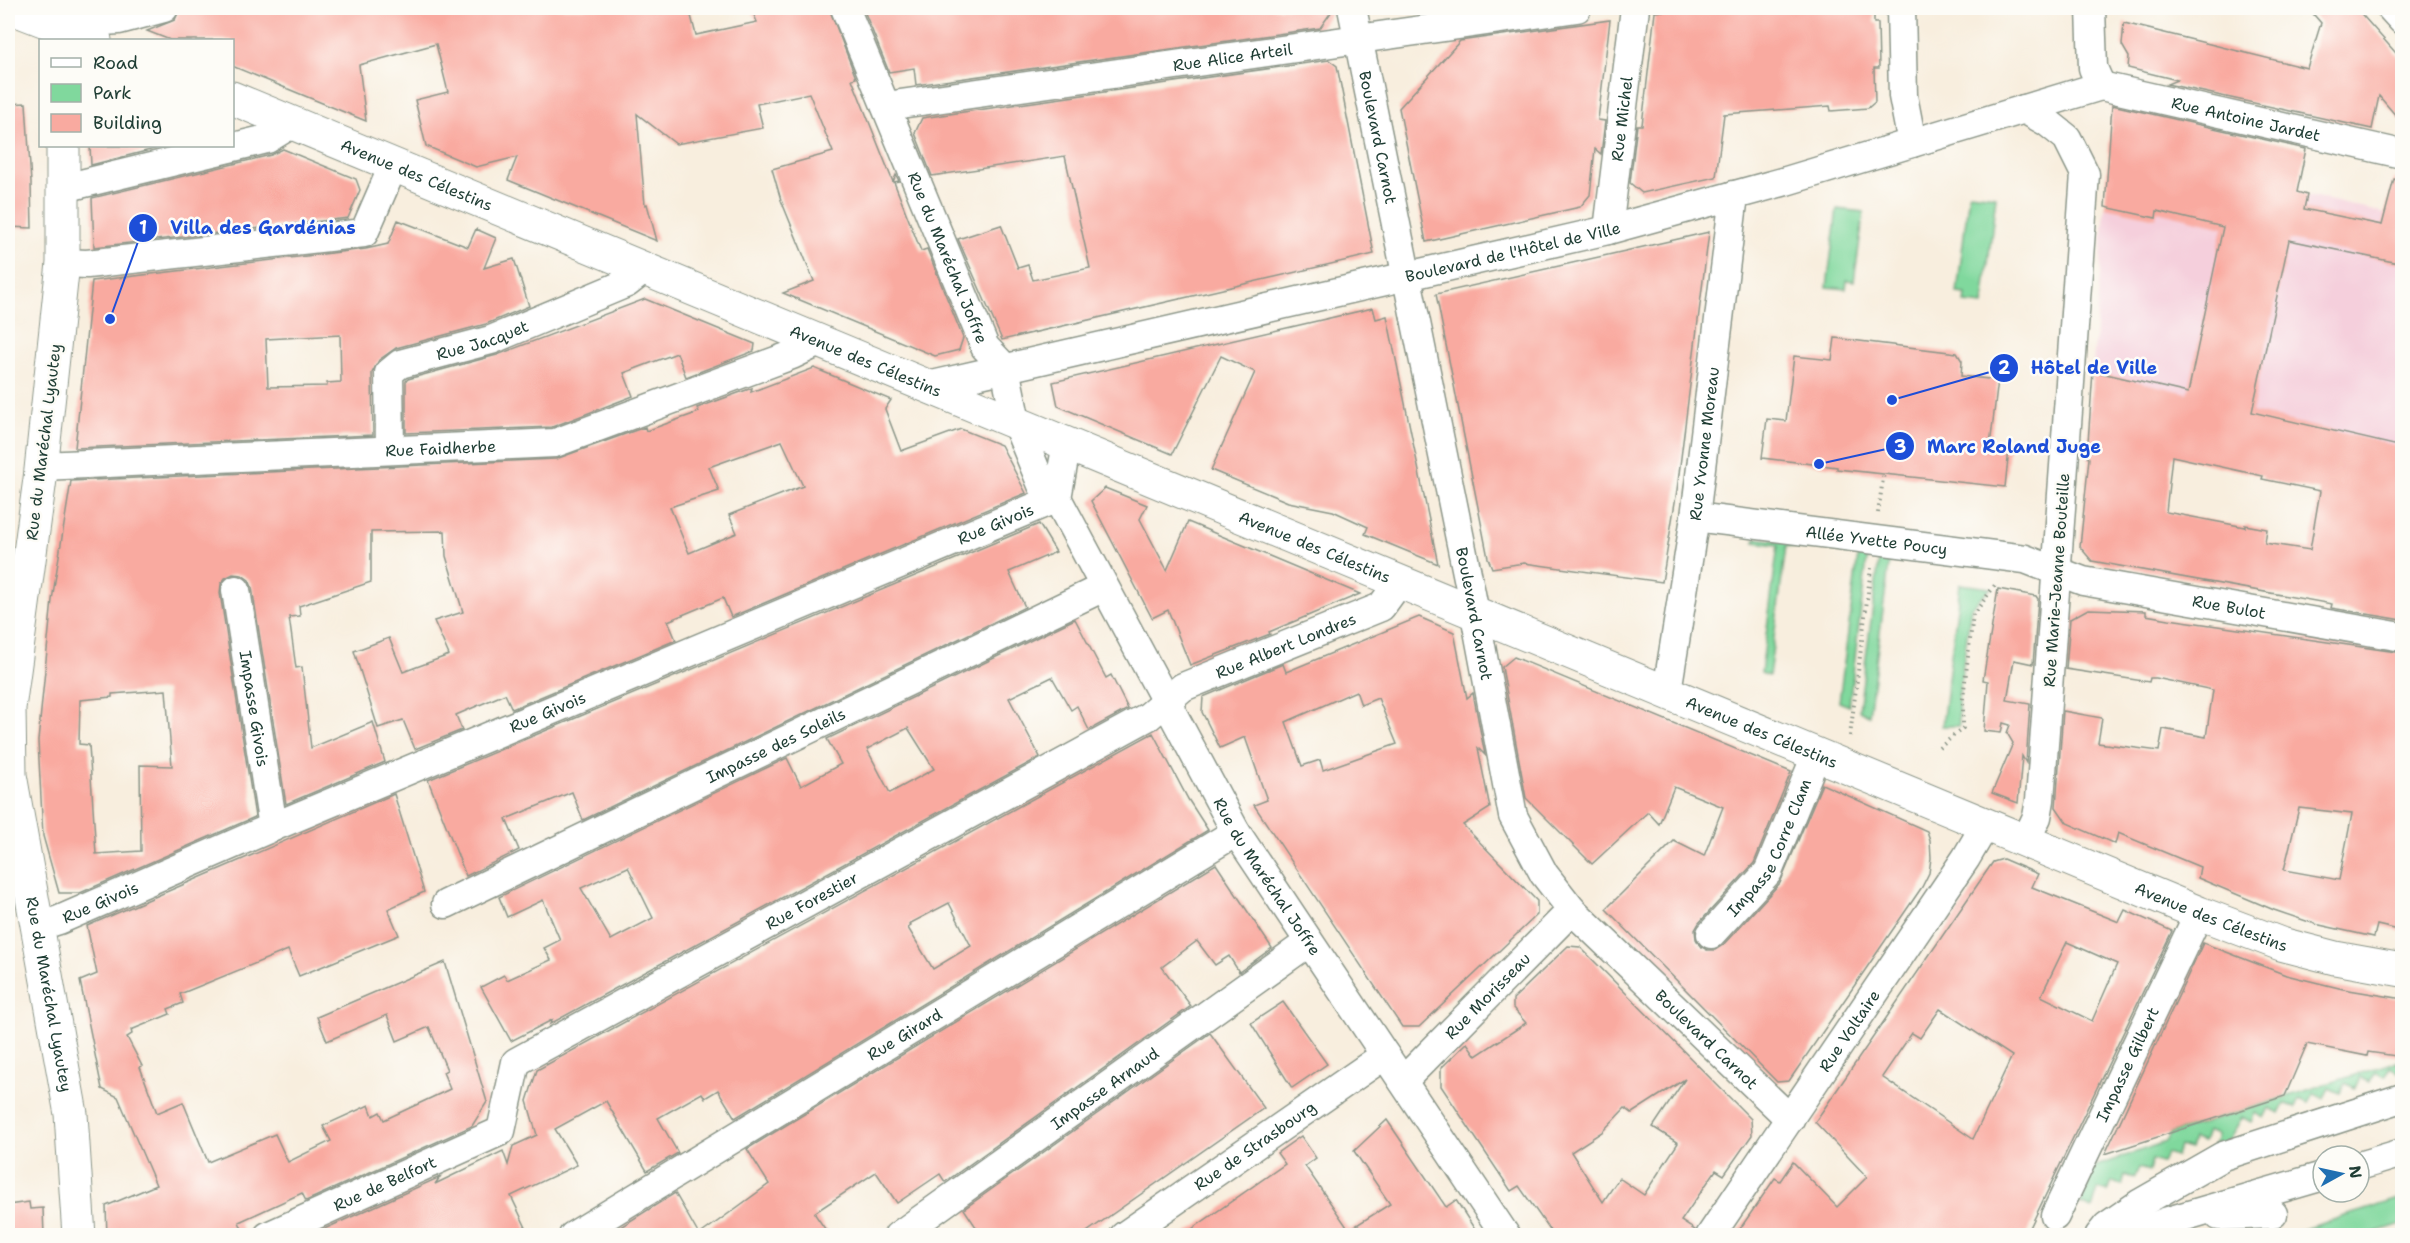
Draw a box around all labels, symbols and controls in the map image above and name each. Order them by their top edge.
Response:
street label: Rue Alice Arteil [1172,38,1294,76]
legend [39,39,234,147]
text: Road [93,51,138,75]
street label: Boulevard Carnot [1354,69,1402,206]
street label: Rue Michel [1606,75,1638,162]
text: Park [93,81,132,105]
street label: Rue Antoine Jardet [2169,92,2322,146]
text: Building [93,111,162,135]
street label: Avenue des Célestins [338,134,496,216]
street label: Rue du Maréchal Joffre [903,169,992,347]
callout: Villa des Gardénias [128,210,368,246]
text: 1 [139,216,147,240]
text: Villa des Gardénias [170,216,356,240]
street label: Boulevard de l'Hôtel de Ville [1403,217,1623,287]
street label: Rue Jacquet [434,315,532,365]
street label: Avenue des Célestins [787,320,945,402]
street label: Rue du Maréchal Lyautey [21,343,66,542]
callout: Hôtel de Ville [1989,350,2169,386]
text: 2 [1998,356,2011,380]
text: Hôtel de Ville [2031,356,2158,380]
street label: Rue Yvonne Moreau [1685,366,1724,522]
callout: Marc Roland Juge [1885,428,2113,464]
text: 3 [1894,435,1906,459]
text: Marc Roland Juge [1927,435,2101,459]
street label: Rue Faidherbe [385,436,496,462]
street label: Rue Marie-Jeanne Bouteille [2039,472,2074,688]
street label: Rue Givois [954,499,1037,550]
street label: Avenue des Célestins [1236,506,1394,588]
street label: Allée Yvette Poucy [1804,521,1949,560]
street label: Boulevard Carnot [1451,545,1497,682]
street label: Rue Bulot [2191,590,2267,624]
street label: Rue Albert Londres [1213,608,1359,684]
street label: Impasse Givois [235,649,273,768]
street label: Rue Givois [506,687,589,738]
street label: Avenue des Célestins [1683,692,1841,773]
street label: Impasse des Soleils [703,703,849,788]
street label: Impasse Corre Clam [1722,775,1816,921]
street label: Rue du Maréchal Joffre [1208,794,1325,960]
street label: Rue Forestier [762,867,862,935]
street label: Rue Givois [59,877,142,928]
street label: Avenue des Célestins [2132,878,2290,956]
street label: Rue du Maréchal Lyautey [21,895,77,1094]
street label: Rue Morisseau [1440,948,1535,1044]
street label: Boulevard Carnot [1650,985,1762,1094]
street label: Rue Voltaire [1814,986,1885,1076]
street label: Rue Girard [863,1004,946,1065]
street label: Impasse Gilbert [2091,1004,2164,1125]
street label: Impasse Arnaud [1047,1043,1163,1134]
street label: Rue de Strasbourg [1190,1096,1320,1195]
north arrow [2311,1144,2371,1204]
street label: Rue de Belfort [330,1152,440,1216]
text: N [2344,1164,2367,1180]

